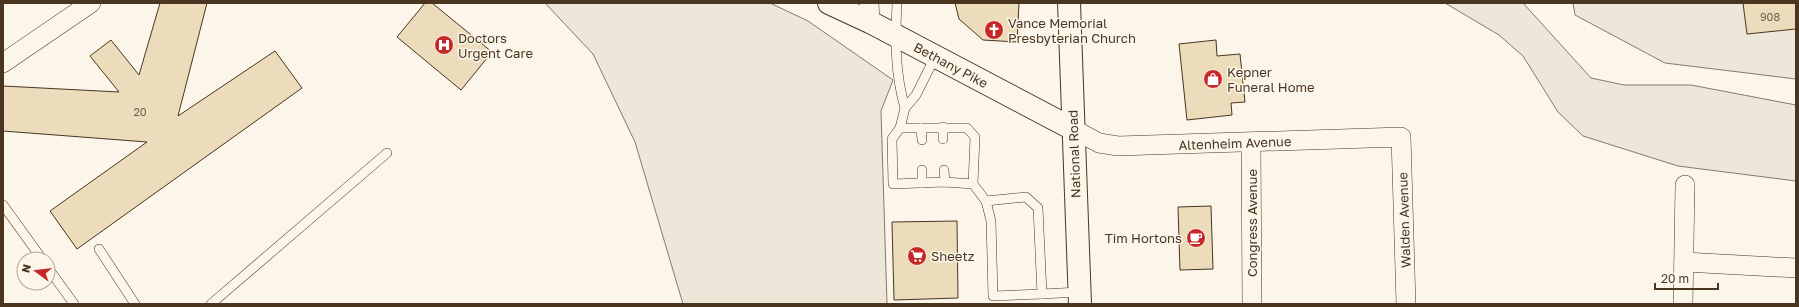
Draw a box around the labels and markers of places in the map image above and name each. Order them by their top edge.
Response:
place label: Vance Memorial Presbyterian Church [1008,15,1136,46]
church icon: Vance Memorial Presbyterian Church [983,19,1005,41]
place label: Doctors Urgent Care [458,30,533,61]
hospital icon: Doctors Urgent Care [433,34,455,56]
place label: Kepner Funeral Home [1227,64,1315,95]
shop icon: Kepner Funeral Home [1202,68,1224,90]
cafe icon: Tim Hortons [1185,227,1207,249]
place label: Tim Hortons [1105,230,1182,246]
supermarket icon: Sheetz [906,245,928,267]
place label: Sheetz [931,248,975,264]

